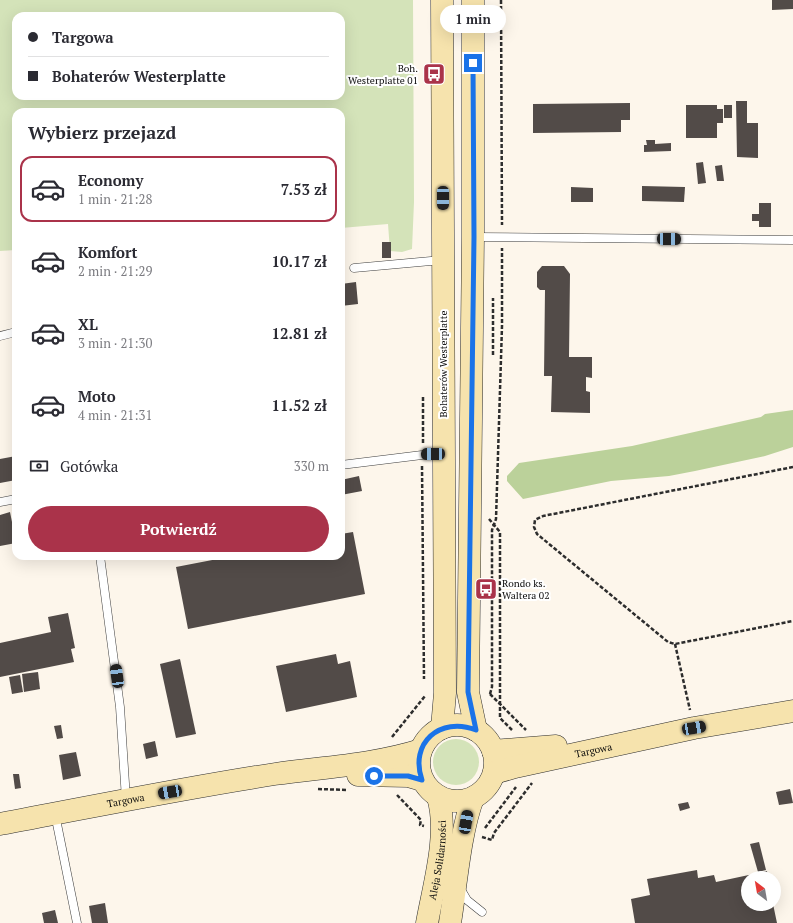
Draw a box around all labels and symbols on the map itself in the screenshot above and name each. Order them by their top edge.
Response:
callout: 1 min [440,5,506,33]
route end [464,54,482,72]
bus stop icon: Boh. Westerplatte 01 [421,61,447,87]
place label: Boh. Westerplatte 01 [348,62,418,87]
car [437,186,449,210]
car [657,233,681,245]
street label: Bohaterów Westerplatte [437,310,450,418]
car [421,448,445,460]
bus stop icon: Rondo ks. Waltera 02 [473,576,499,602]
place label: Rondo ks. Waltera 02 [502,577,549,602]
car [109,663,125,689]
car [681,720,707,736]
street label: Targowa [574,740,613,761]
route start [365,767,383,785]
car [157,784,183,800]
street label: Targowa [106,791,146,810]
car [458,809,474,835]
street label: Aleja Solidarności [426,820,449,901]
north arrow [741,871,781,911]

